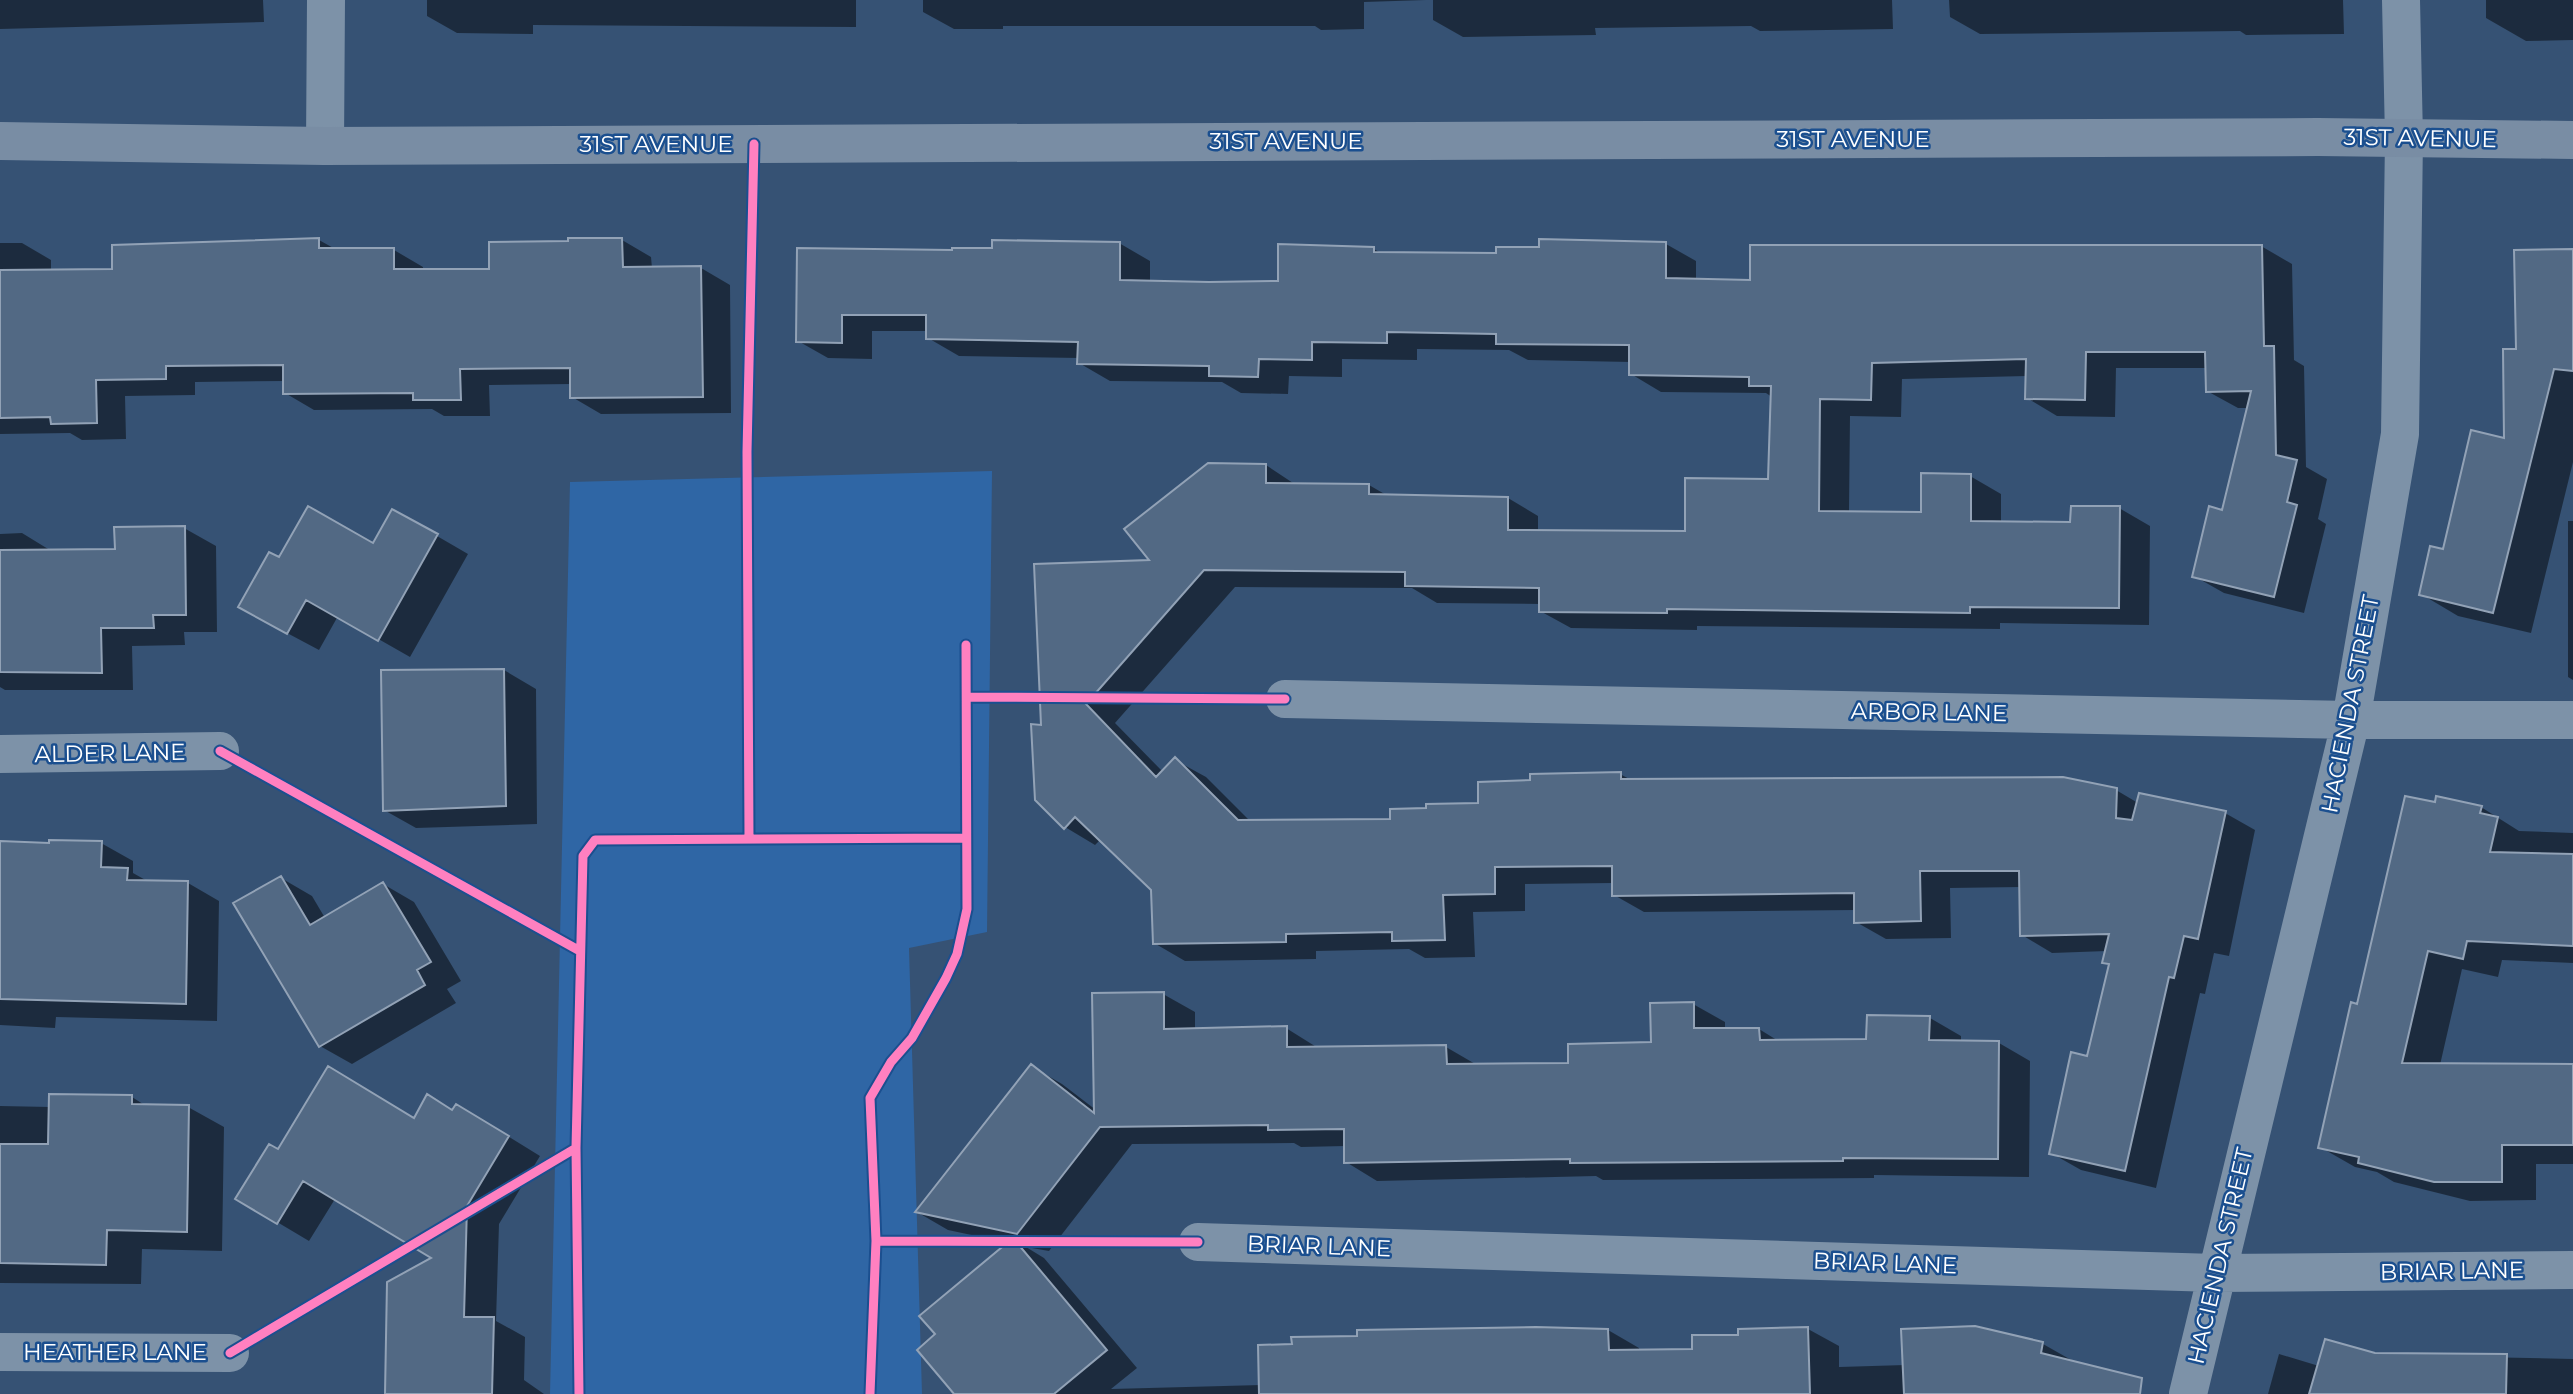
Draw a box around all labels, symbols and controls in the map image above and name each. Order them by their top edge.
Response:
street label: 31ST AVENUE [2343,123,2497,153]
street label: 31ST AVENUE [1776,125,1930,153]
street label: 31ST AVENUE [1209,127,1363,155]
street label: 31ST AVENUE [579,130,733,158]
street label: HACIENDA STREET [2315,592,2385,815]
street label: ARBOR LANE [1850,697,2008,727]
street label: ALDER LANE [34,738,186,768]
street label: HACIENDA STREET [2181,1144,2259,1367]
street label: BRIAR LANE [1246,1229,1392,1263]
street label: BRIAR LANE [1812,1246,1958,1280]
street label: BRIAR LANE [2380,1256,2524,1286]
street label: HEATHER LANE [23,1338,207,1366]

